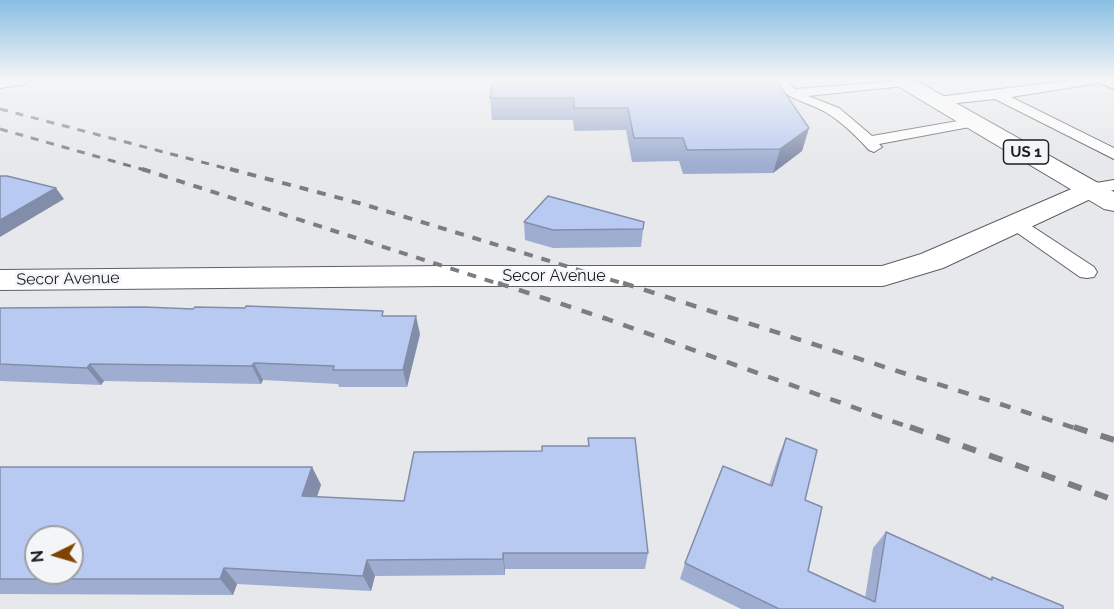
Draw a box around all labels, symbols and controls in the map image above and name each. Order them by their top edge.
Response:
road number: US 1 [1004,140,1048,164]
street label: Secor Avenue [502,266,606,286]
street label: Secor Avenue [16,269,120,289]
north arrow [24,525,84,585]
text: N [28,550,48,563]

